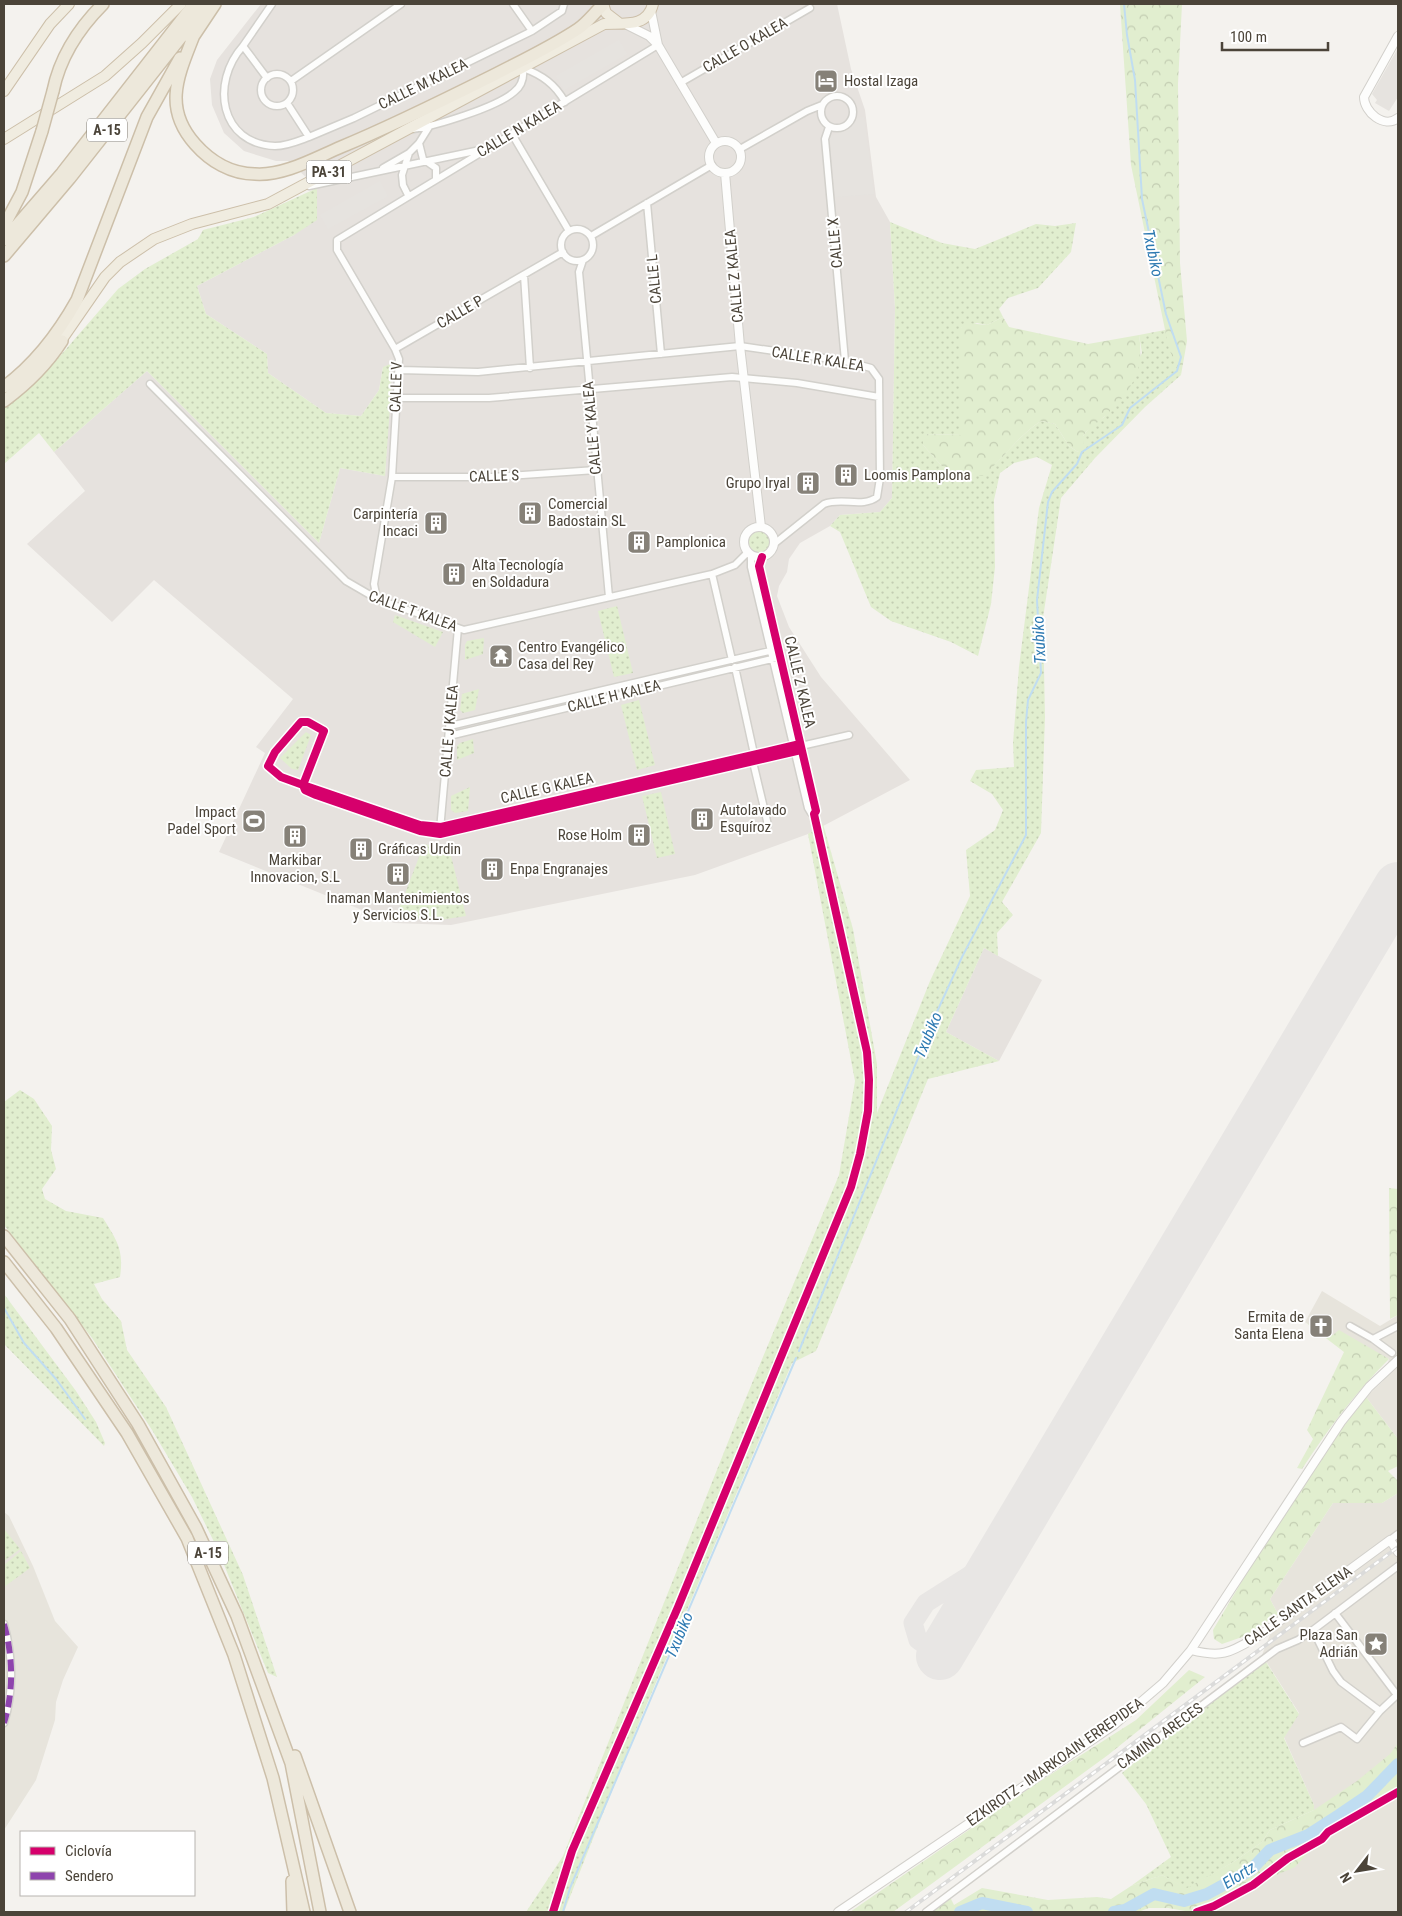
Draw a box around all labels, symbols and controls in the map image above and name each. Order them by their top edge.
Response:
street label: CALLE O KALEA [699,13,791,77]
scale bar [1222,20,1328,52]
text: 100 m [1230,28,1267,46]
street label: CALLE M KALEA [375,54,471,113]
hotel icon: Hostal Izaga [813,68,839,94]
place label: Hostal Izaga [844,72,918,90]
street label: CALLE N KALEA [474,97,565,161]
road number: A-15 [87,118,127,142]
road number: PA-31 [306,160,352,183]
street label: CALLE X [824,217,846,269]
street label: CALLE Z KALEA [721,228,747,323]
water label: Txubiko [1139,228,1167,279]
street label: CALLE L [643,254,665,304]
street label: CALLE P [434,292,486,332]
street label: CALLE R KALEA [770,343,866,375]
street label: CALLE V [386,361,406,413]
street label: CALLE Y KALEA [579,380,605,475]
building icon: Loomis Pamplona [833,462,859,488]
street label: CALLE S [469,466,520,486]
place label: Loomis Pamplona [864,466,971,484]
building icon: Grupo Iryal [795,470,821,496]
place label: Grupo Iryal [726,474,790,492]
place label: Comercial Badostain SL [548,495,626,530]
building icon: Comercial Badostain SL [517,500,543,526]
place label: Carpintería Incaci [353,505,418,540]
building icon: Carpintería Incaci [423,510,449,536]
building icon: Pamplonica [626,529,652,555]
place label: Pamplonica [656,533,726,551]
place label: Alta Tecnología en Soldadura [472,556,564,591]
building icon: Alta Tecnología en Soldadura [441,561,467,587]
street label: CALLE T KALEA [366,587,460,635]
water label: Txubiko [1028,615,1050,664]
street label: CALLE Z KALEA [781,634,819,730]
place label: Centro Evangélico Casa del Rey [518,638,624,673]
temple icon: Centro Evangélico Casa del Rey [488,643,514,669]
street label: CALLE H KALEA [566,676,663,716]
street label: CALLE J KALEA [436,684,462,778]
street label: CALLE G KALEA [499,769,595,807]
place label: Autolavado Esquíroz [720,801,787,836]
place label: Impact Padel Sport [167,803,236,838]
building icon: Autolavado Esquíroz [689,806,715,832]
sports icon: Impact Padel Sport [241,808,267,834]
building icon: Rose Holm [626,822,652,848]
building icon: Markibar Innovacion, S.L [282,823,308,849]
place label: Rose Holm [558,826,622,844]
building icon: Gráficas Urdin [348,836,374,862]
place label: Gráficas Urdin [378,840,461,858]
place label: Markibar Innovacion, S.L [250,851,340,886]
building icon: Enpa Engranajes [479,856,505,882]
place label: Enpa Engranajes [510,860,608,878]
building icon: Inaman Mantenimientos y Servicios S.L. [385,861,411,887]
place label: Inaman Mantenimientos y Servicios S.L. [326,889,470,924]
water label: Txubiko [910,1009,946,1061]
place label: Ermita de Santa Elena [1234,1308,1304,1343]
church icon: Ermita de Santa Elena [1308,1313,1334,1339]
road number: A-15 [188,1542,228,1565]
street label: CALLE SANTA ELENA [1241,1562,1356,1650]
water label: Txubiko [661,1609,697,1661]
place label: Plaza San Adrián [1300,1626,1358,1661]
place icon: Plaza San Adrián [1363,1631,1389,1657]
street label: EZKIROTZ - IMARKOAIN ERREPIDEA [963,1694,1147,1830]
street label: CAMINO ARECES [1114,1699,1207,1773]
legend [20,1831,195,1896]
text: Ciclovía [65,1842,112,1860]
north arrow [1332,1846,1382,1896]
water label: Elortz [1219,1857,1259,1893]
text: Sendero [65,1867,114,1885]
text: N [1337,1870,1355,1885]

